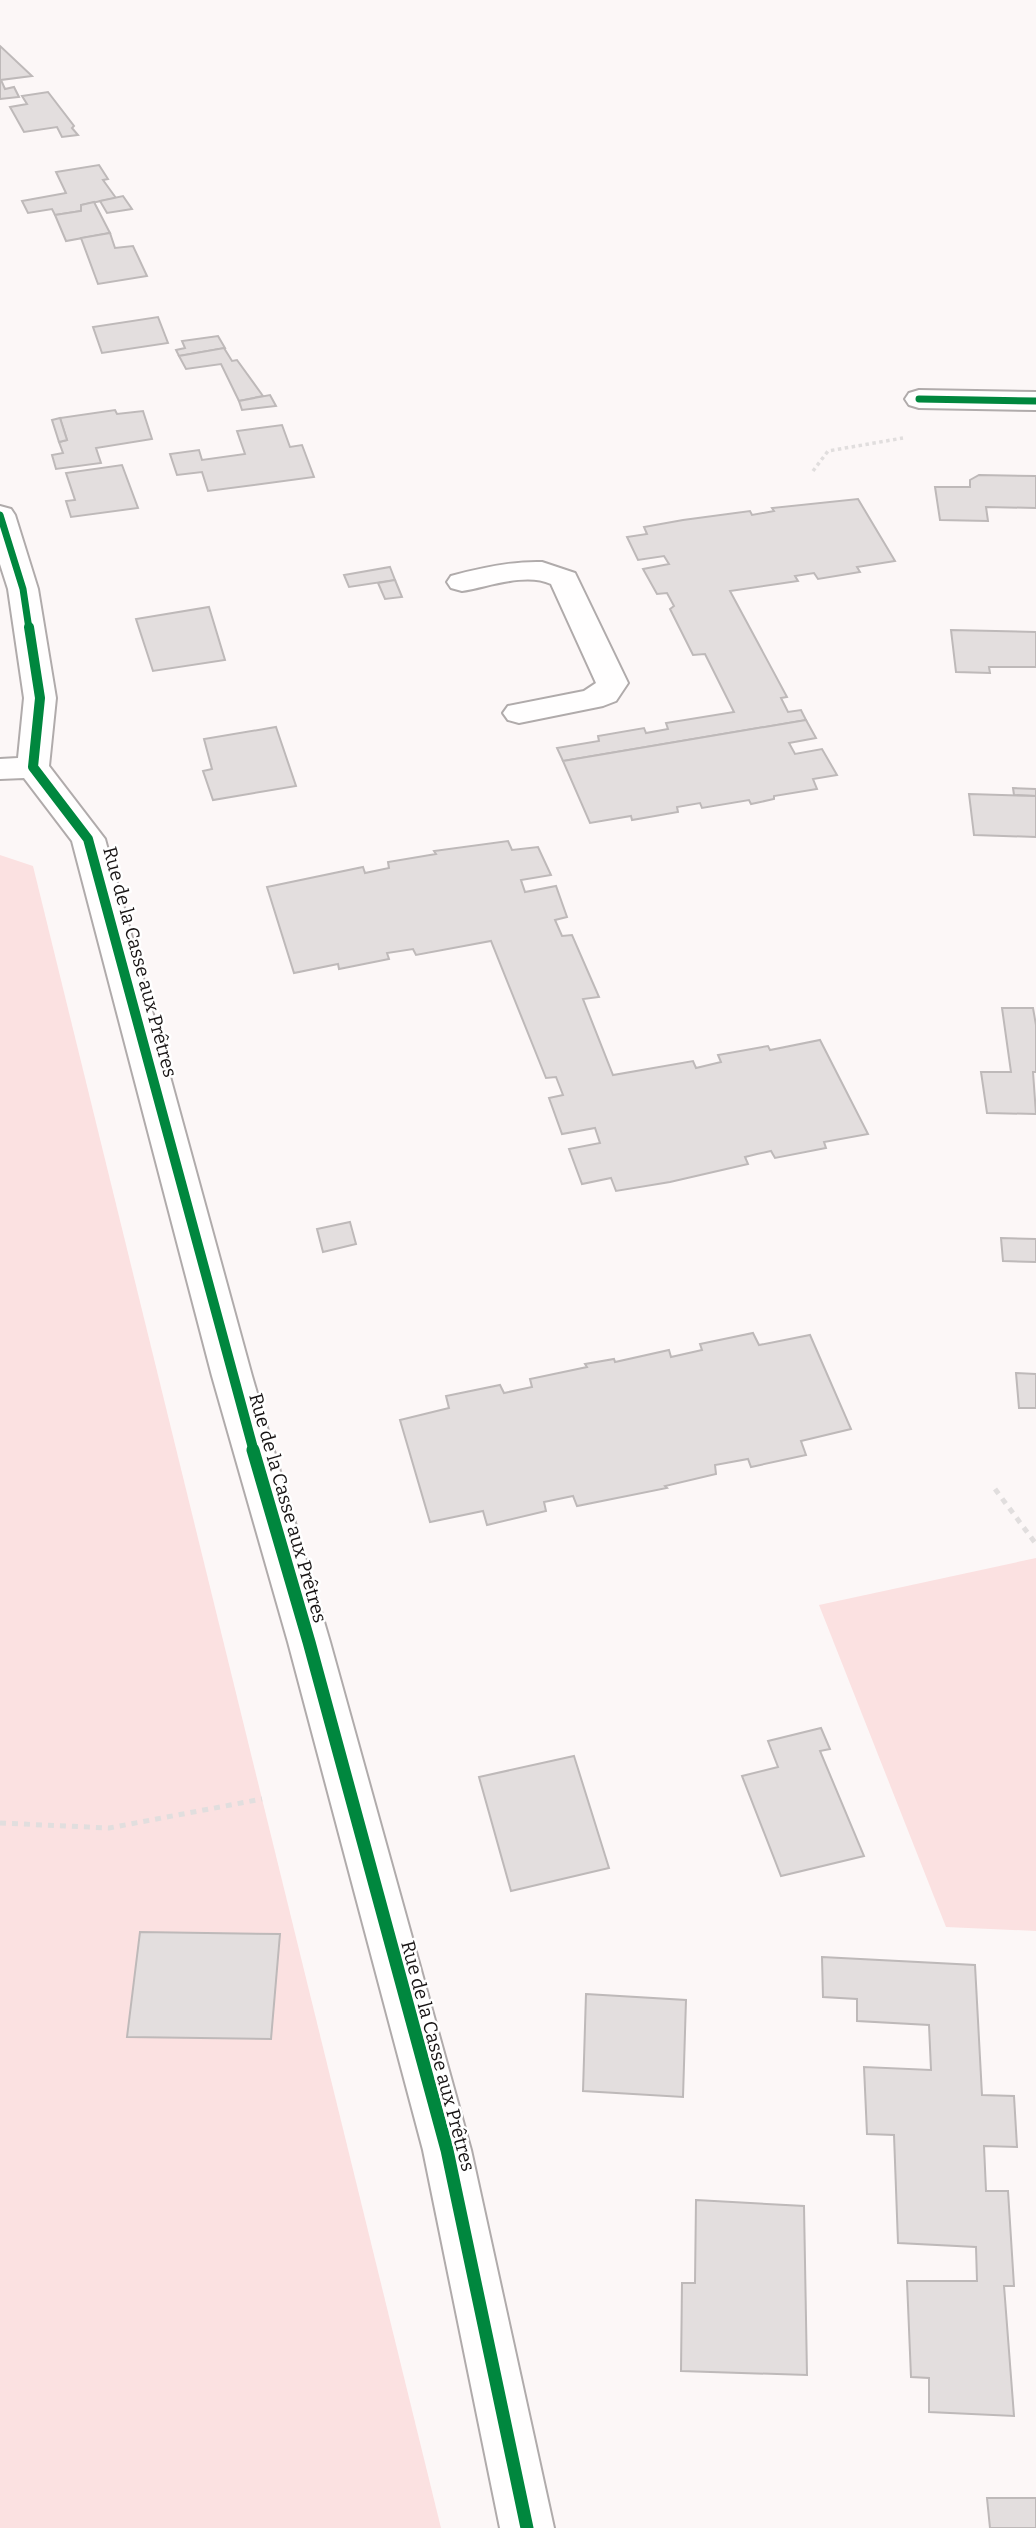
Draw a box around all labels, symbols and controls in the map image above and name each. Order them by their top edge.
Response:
street label: Rue de la Casse aux Prêtres [98,844,182,1080]
street label: Rue de la Casse aux Prêtres [244,1391,332,1625]
street label: Rue de la Casse aux Prêtres [396,1938,480,2174]

